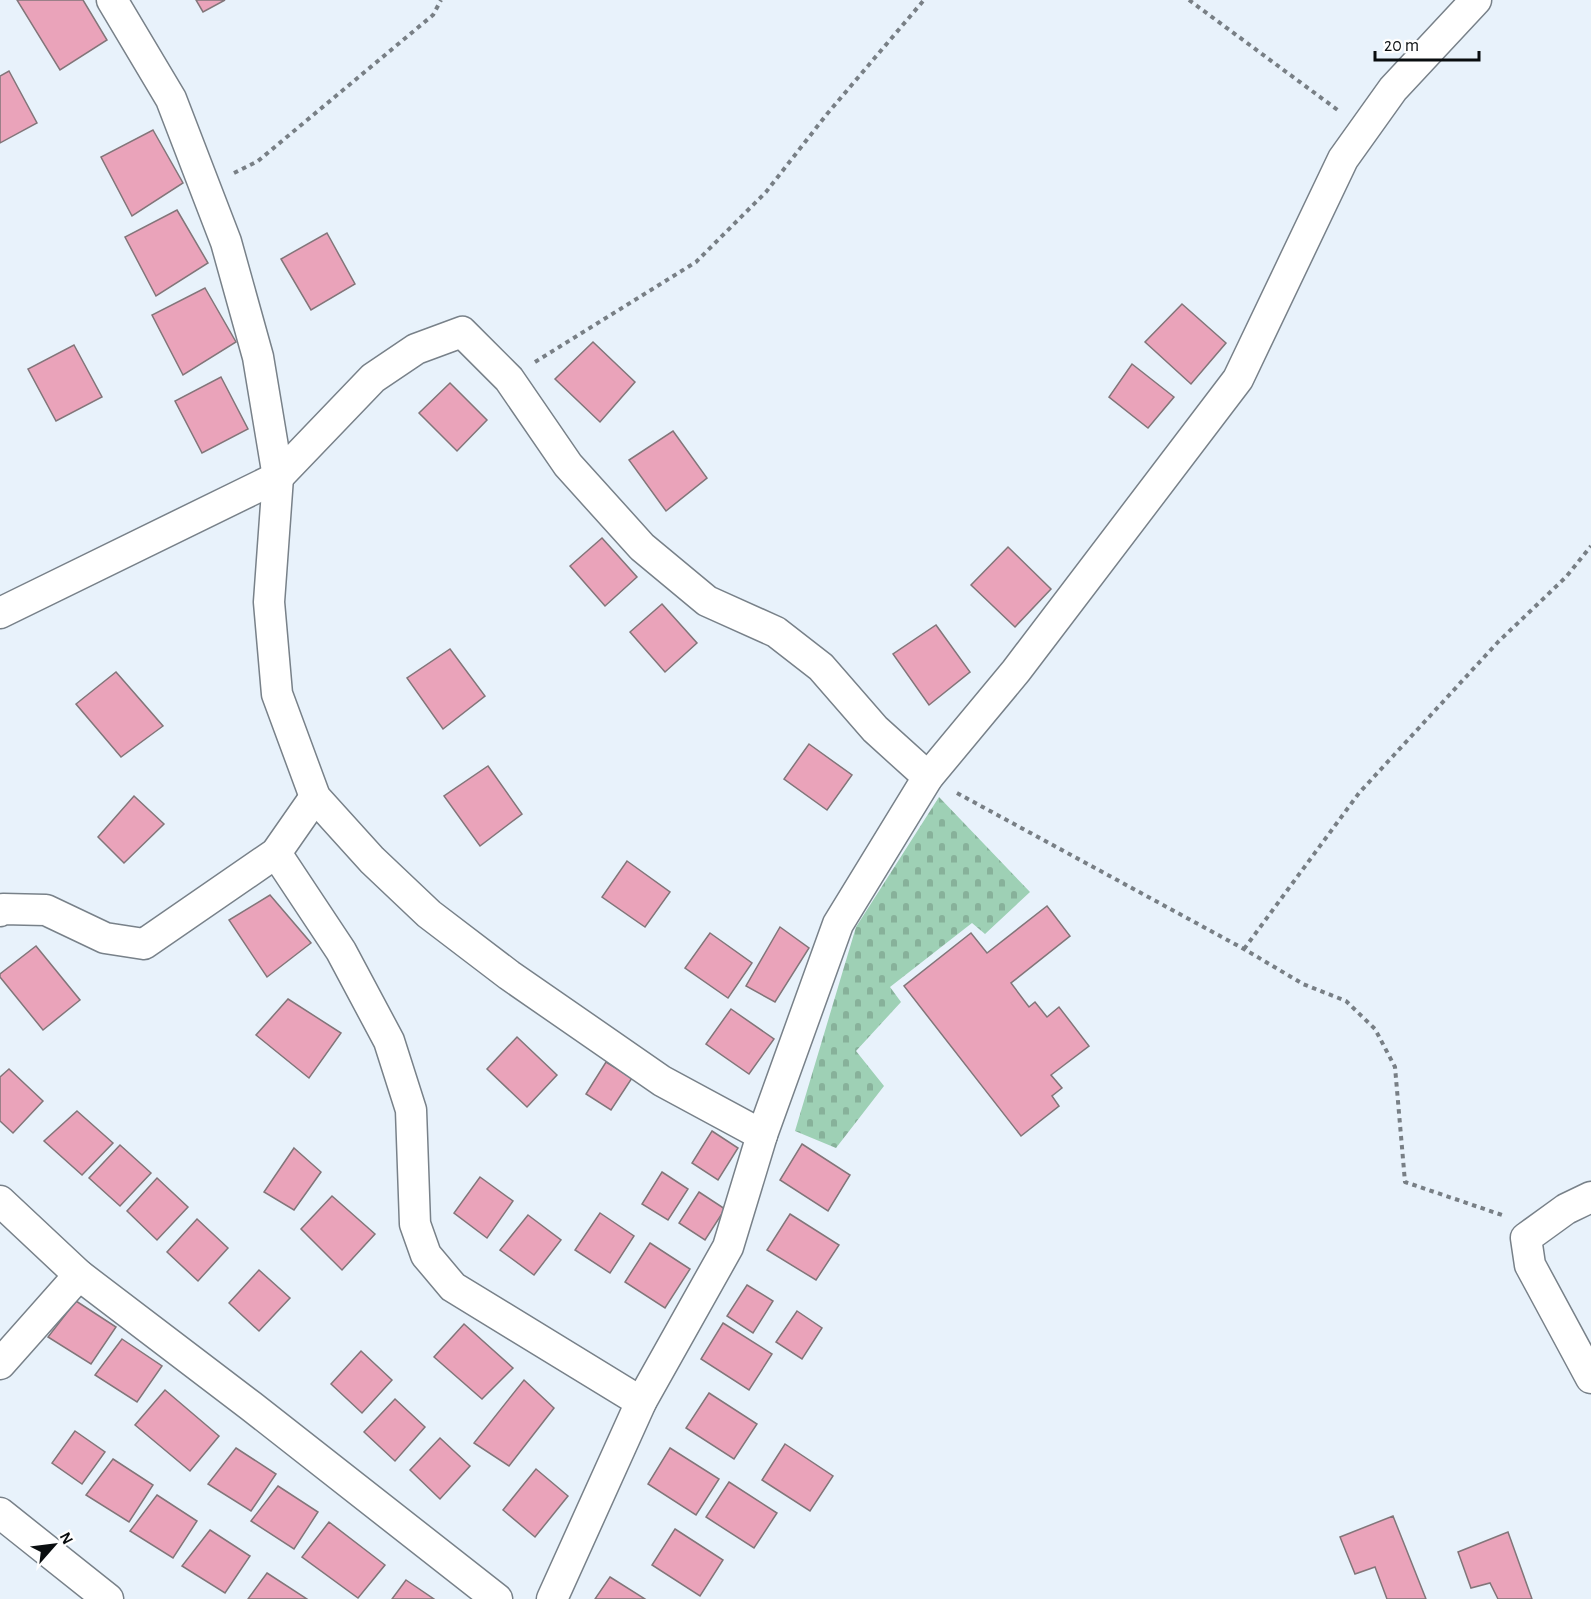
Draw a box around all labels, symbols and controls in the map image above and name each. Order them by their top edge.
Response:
scale bar [1375,24,1478,62]
text: 20 m [1384,37,1419,55]
north arrow [24,1515,84,1575]
text: N [57,1530,76,1547]

